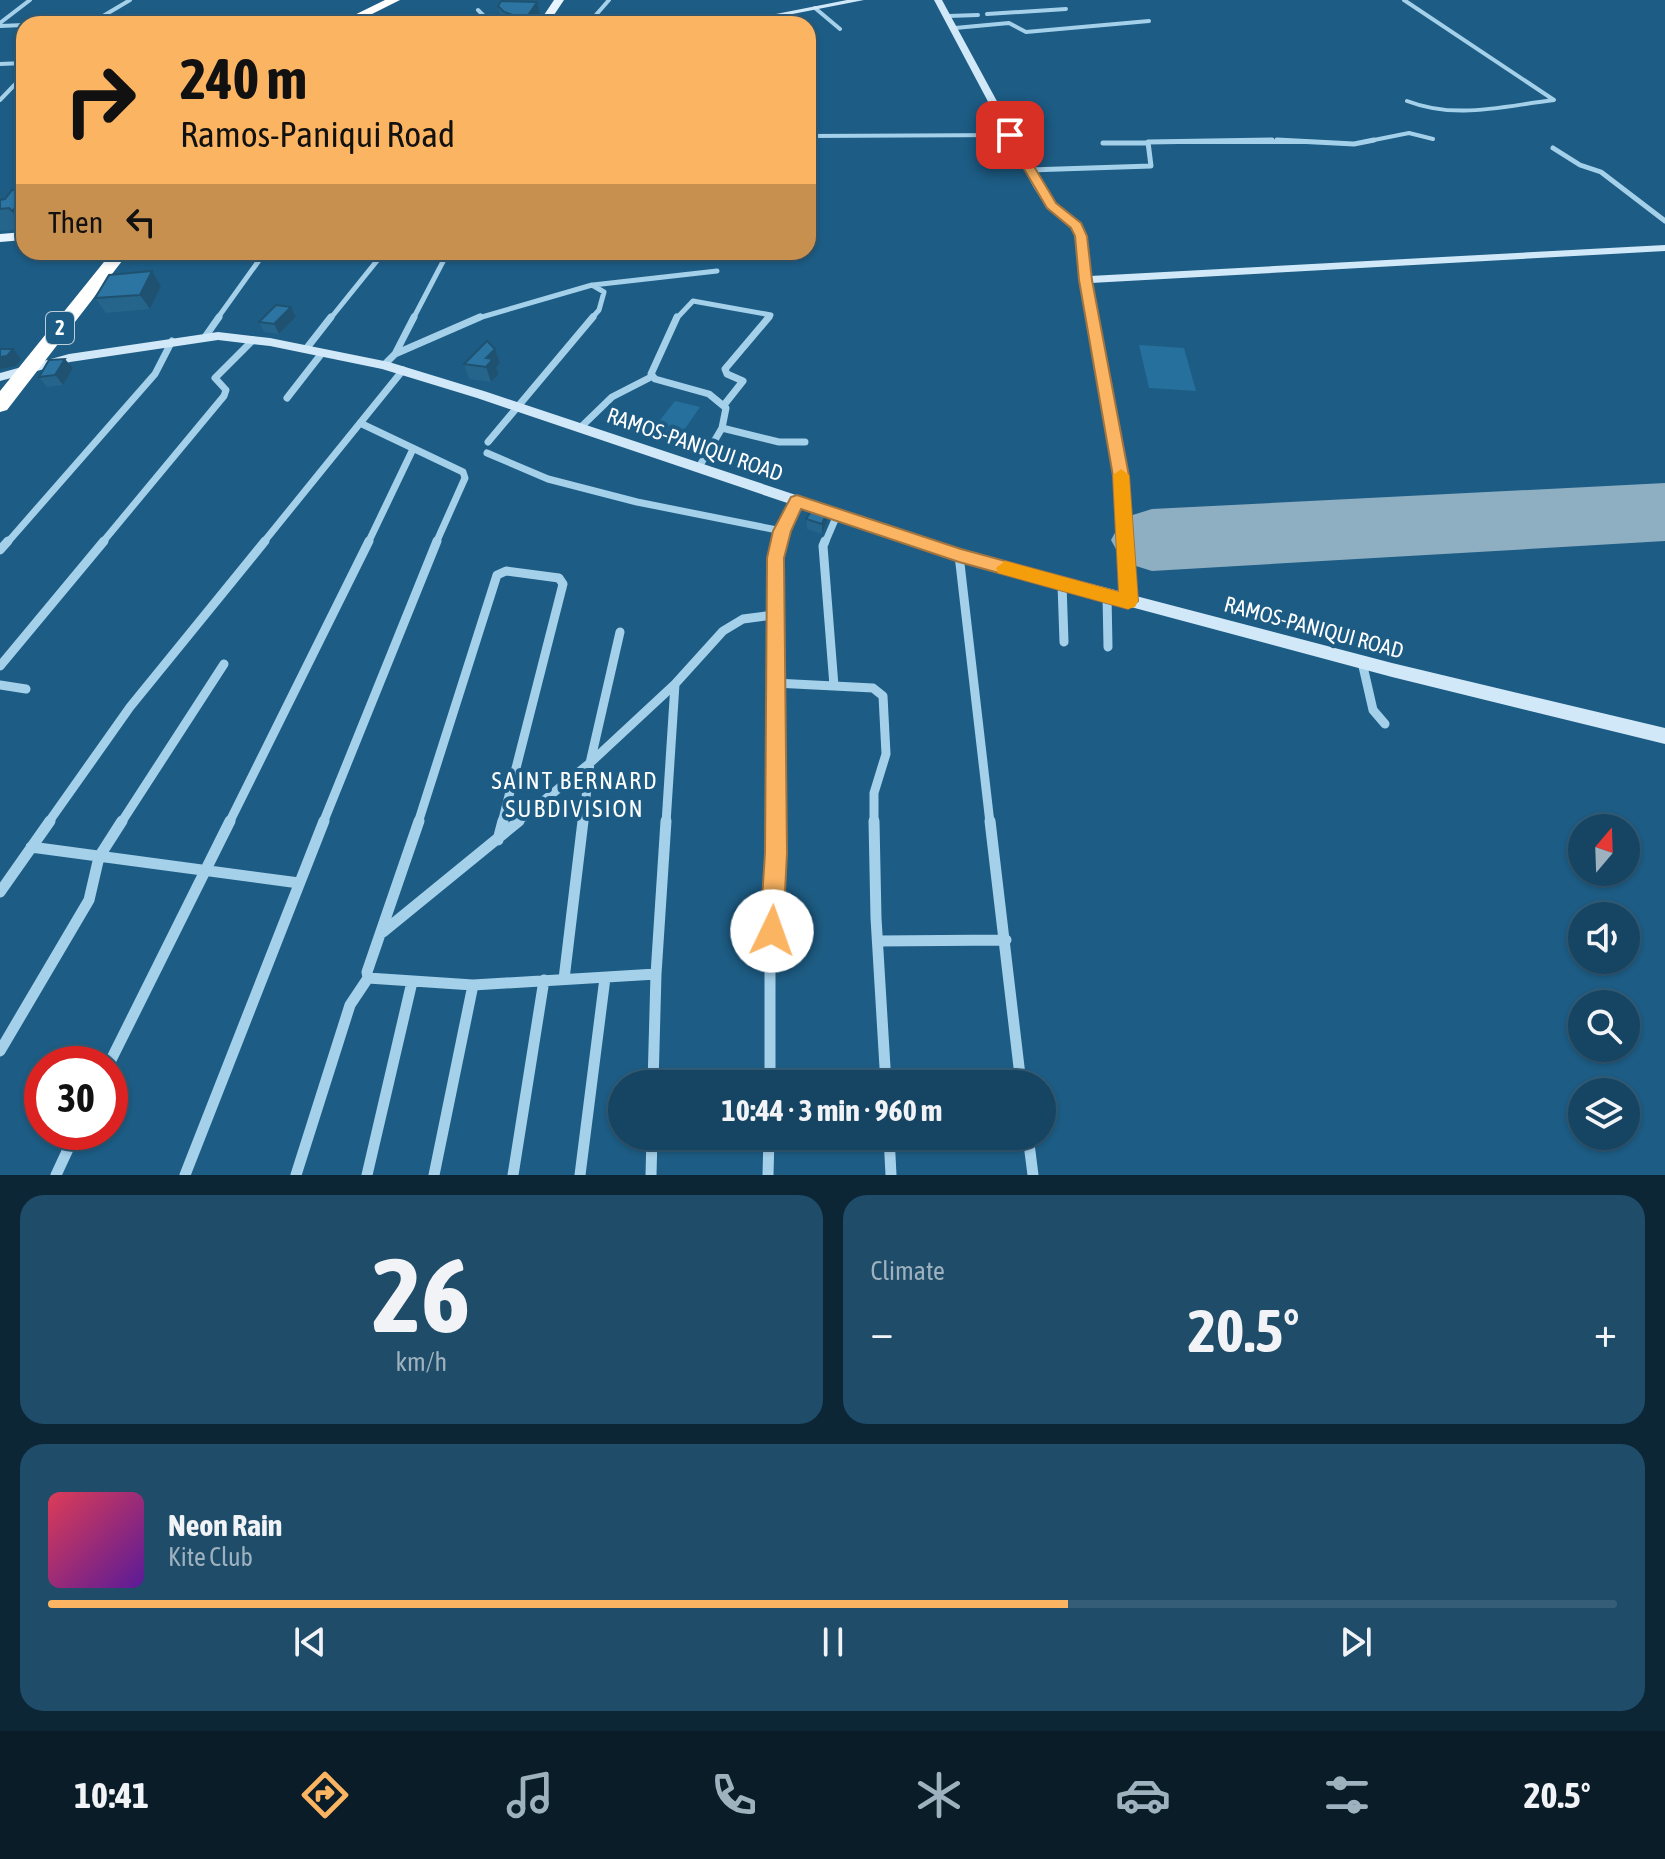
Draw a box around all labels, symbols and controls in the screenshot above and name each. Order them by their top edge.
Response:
text: 240 m [180,47,307,111]
icon: right [48,48,152,152]
pin [976,101,1044,169]
text: Ramos-Paniqui Road [180,113,455,155]
icon: arrive [988,113,1032,157]
icon: left [119,200,163,244]
text: Then [48,205,103,239]
road number: 2 [46,312,74,344]
street label: RAMOS-PANIQUI ROAD [604,402,786,486]
street label: RAMOS-PANIQUI ROAD [1221,591,1407,663]
district label: SAINT BERNARD SUBDIVISION [492,767,658,822]
north arrow [1568,814,1640,886]
map controls [1568,814,1640,1150]
position arrow [730,889,814,973]
button: sound [1568,902,1640,974]
button: search [1568,990,1640,1062]
speed limit sign: 30 [24,1046,128,1150]
button: layers [1568,1078,1640,1150]
text: 10:44 · 3 min · 960 m [722,1093,942,1127]
text: 26 [372,1235,470,1354]
text: Climate [871,1256,945,1286]
text: 20.5° [1188,1296,1300,1365]
text: − [871,1306,893,1356]
text: + [1594,1306,1617,1356]
text: km/h [395,1347,447,1377]
text: Neon Rain [168,1508,282,1542]
text: Kite Club [168,1542,253,1572]
icon: previous [288,1620,332,1664]
icon: pause [811,1620,855,1664]
icon: next [1334,1620,1378,1664]
icon: directions [297,1767,353,1823]
icon: music [502,1767,558,1823]
icon: phone [706,1767,762,1823]
icon: climate [911,1767,967,1823]
icon: car [1115,1767,1171,1823]
icon: filters [1319,1767,1375,1823]
text: 10:41 [74,1774,149,1816]
text: 20.5° [1524,1774,1591,1816]

